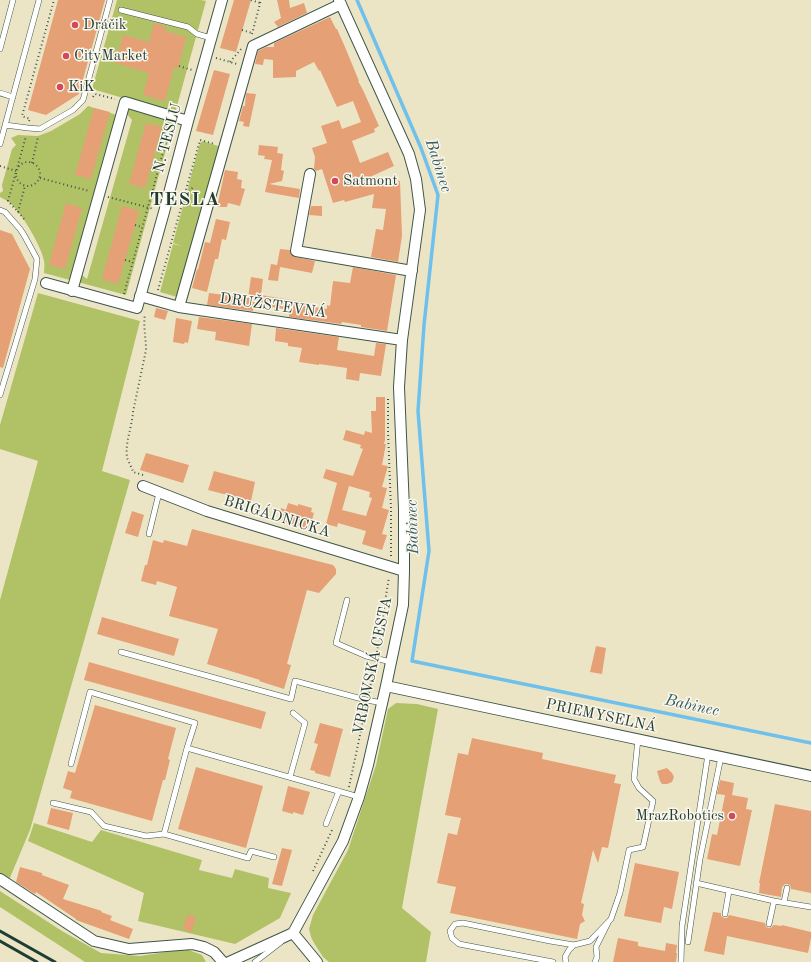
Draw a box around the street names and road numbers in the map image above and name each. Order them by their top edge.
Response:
street label: N. TESLU [150,101,186,175]
street label: DRUŽSTEVNÁ [218,290,328,322]
street label: BRIGÁDNICKA [221,492,333,542]
street label: VRBOVSKÁ CESTA [350,595,396,737]
street label: PRIEMYSELNÁ [544,695,658,737]

